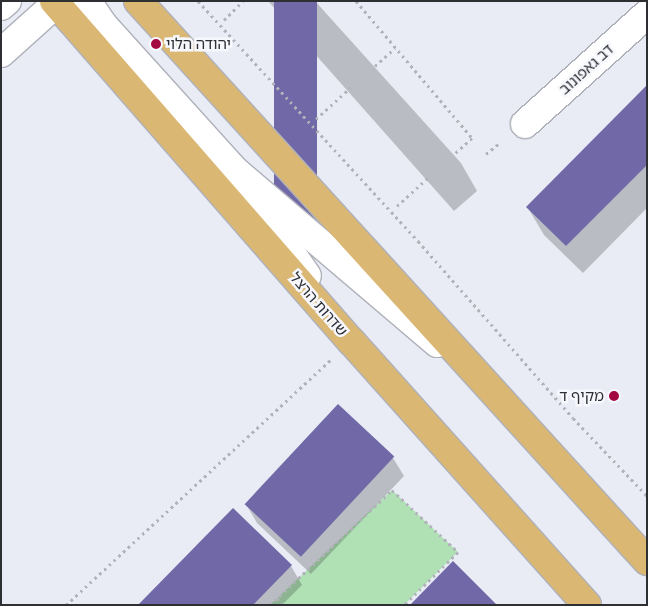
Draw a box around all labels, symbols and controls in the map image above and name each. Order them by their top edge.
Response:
place label: יהודה הלוי [166,35,231,53]
marker: יהודה הלוי [150,38,162,50]
street label: דב גאפונוב [555,40,617,98]
street label: שדרות הרצל [287,269,351,339]
place label: מקיף ד [559,387,604,405]
marker: מקיף ד [608,390,620,402]

